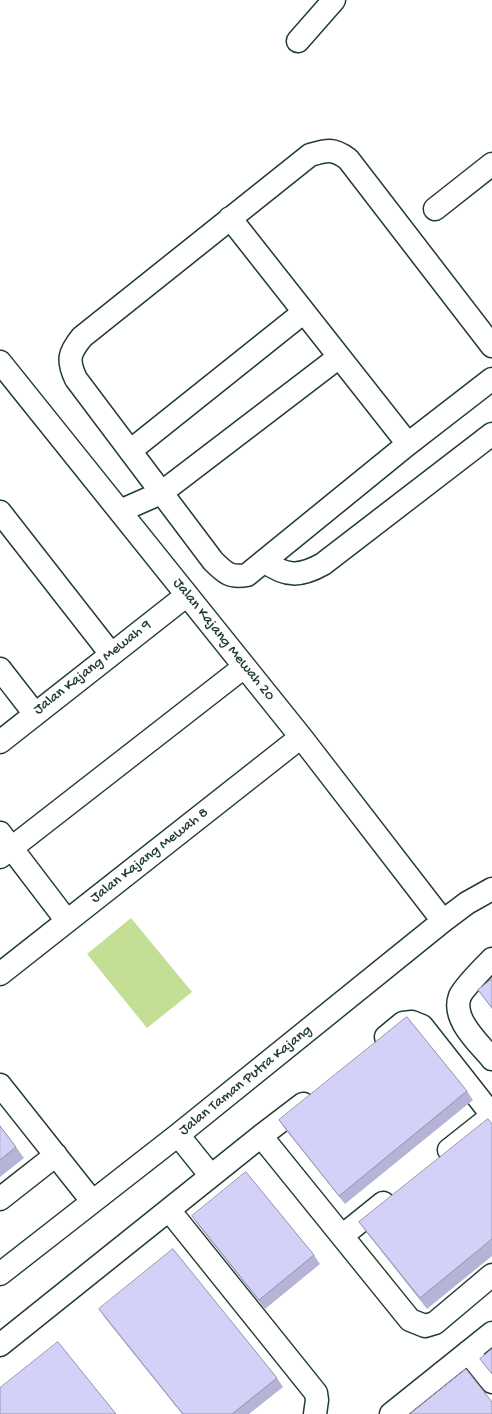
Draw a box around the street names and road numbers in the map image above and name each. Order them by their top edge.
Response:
street label: Jalan Kajang Mewah 20 [168,575,278,705]
street label: Jalan Kajang Mewah 9 [31,616,155,720]
street label: Jalan Kajang Mewah 8 [87,804,213,908]
street label: Jalan Taman Putra Kajang [176,1022,316,1140]

